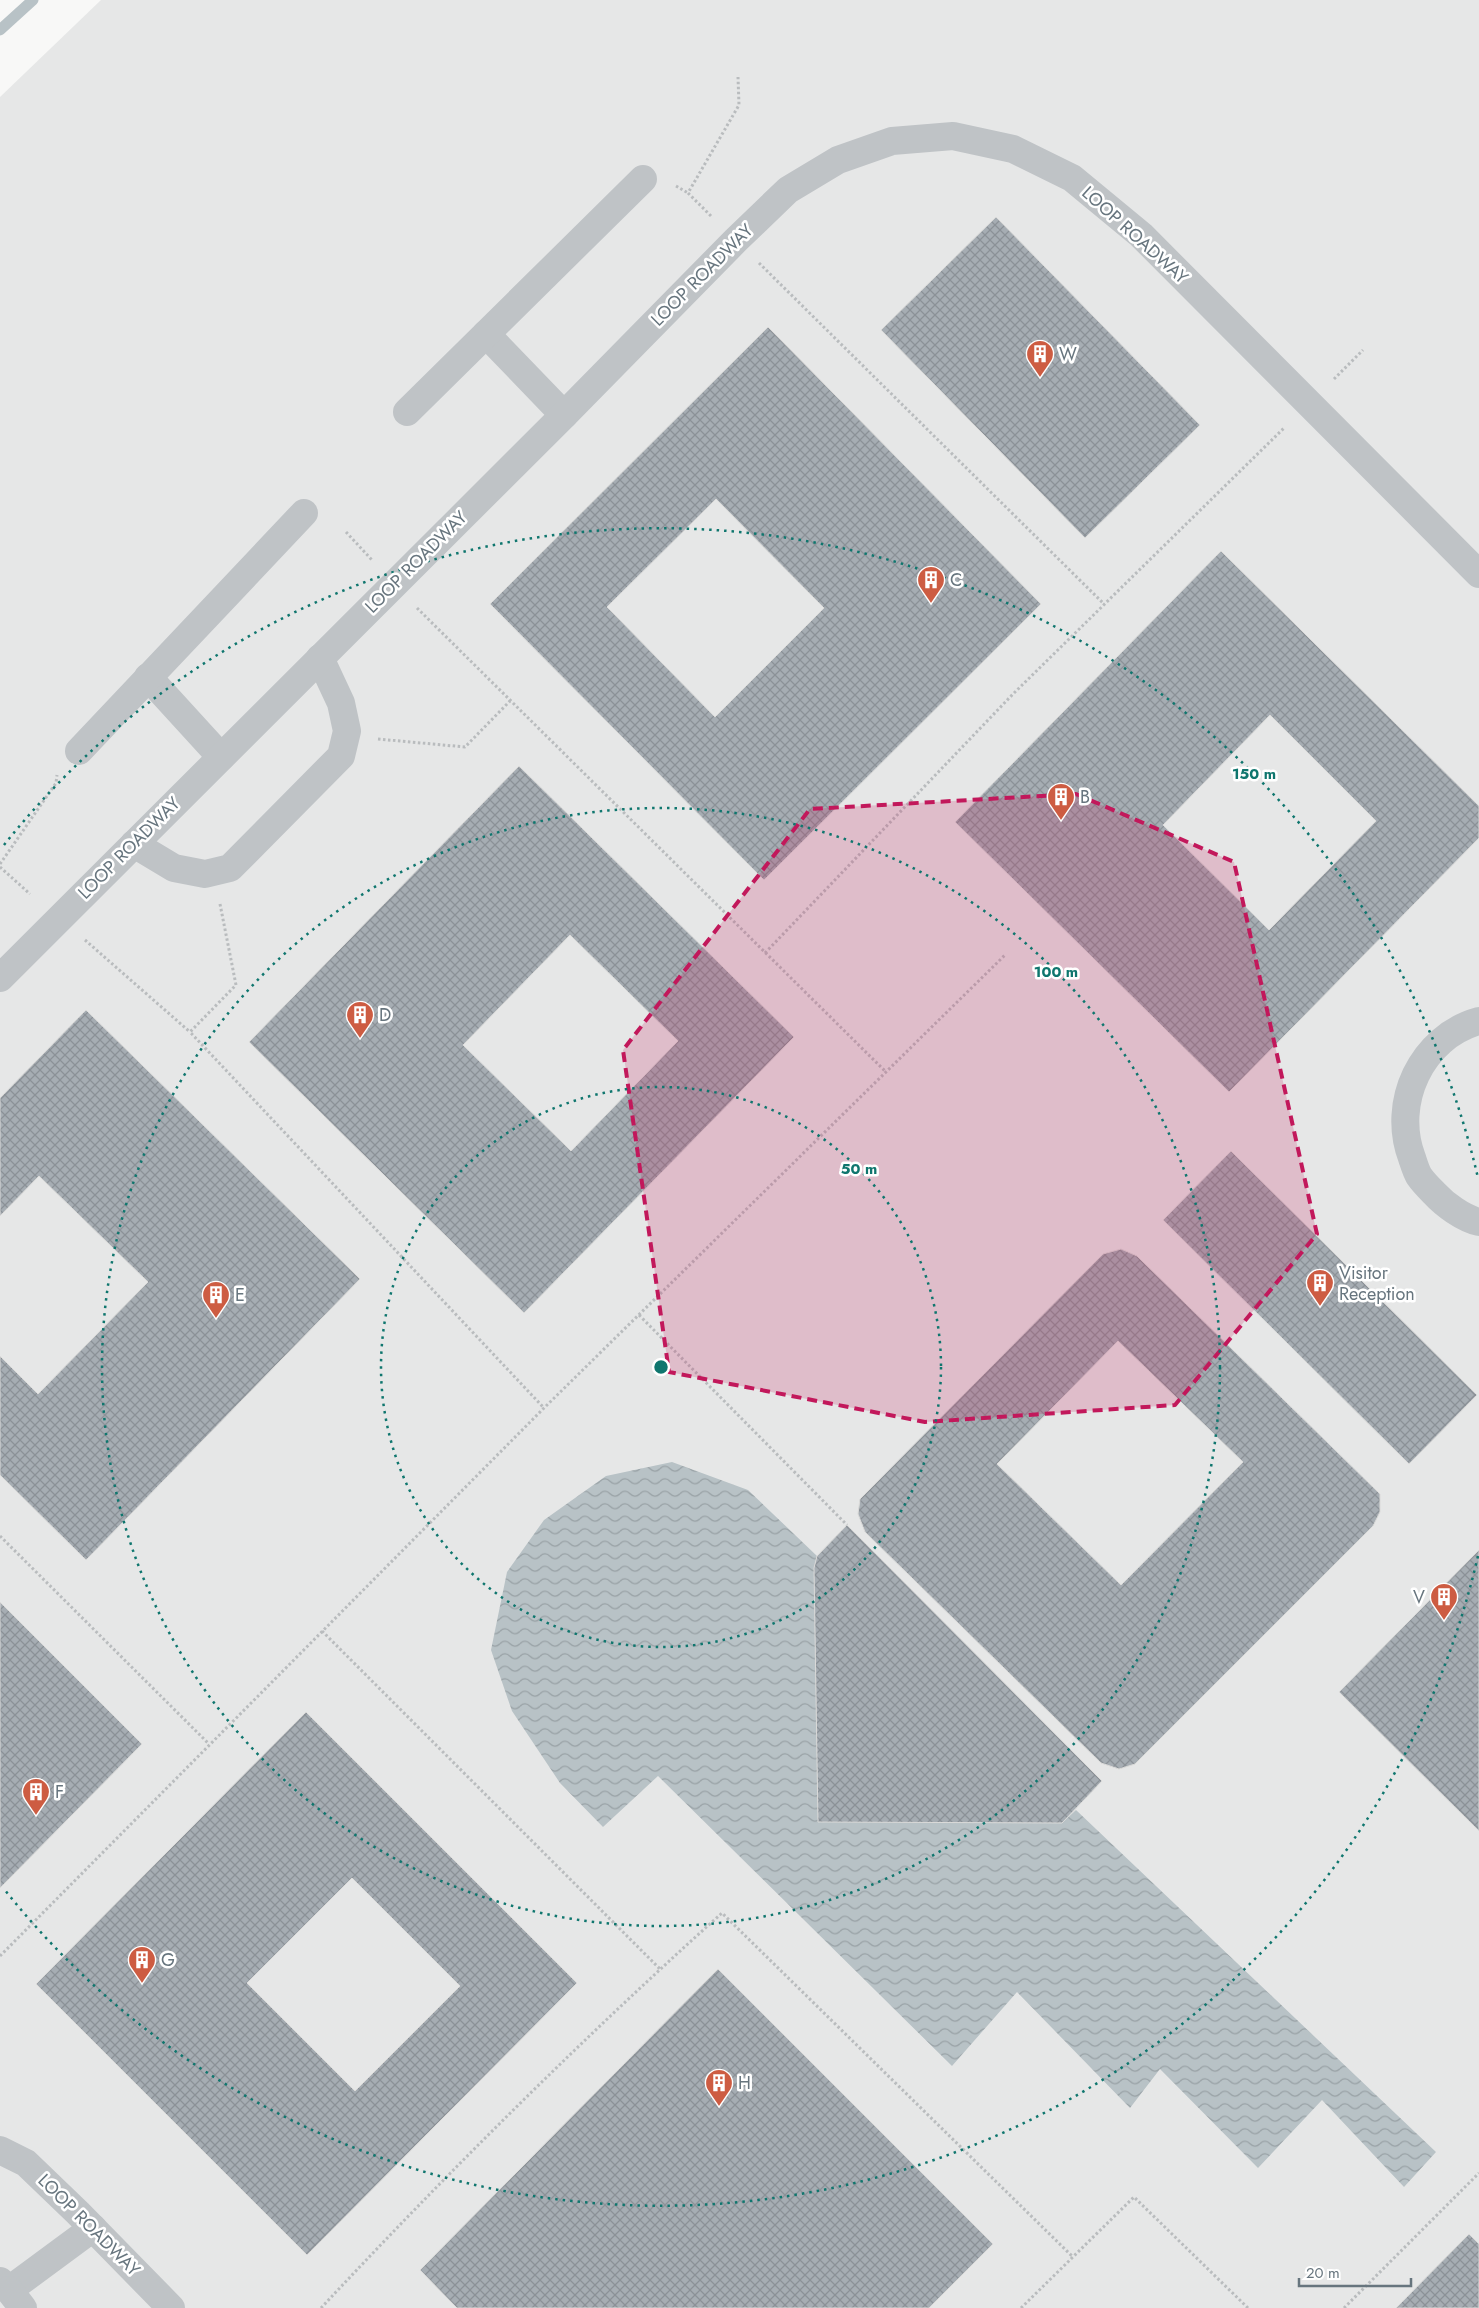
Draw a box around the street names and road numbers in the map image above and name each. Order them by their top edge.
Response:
street label: LOOP ROADWAY [1076,180,1195,291]
street label: LOOP ROADWAY [645,217,760,332]
street label: LOOP ROADWAY [359,504,474,619]
street label: LOOP ROADWAY [72,790,187,905]
street label: LOOP ROADWAY [32,2168,147,2283]

